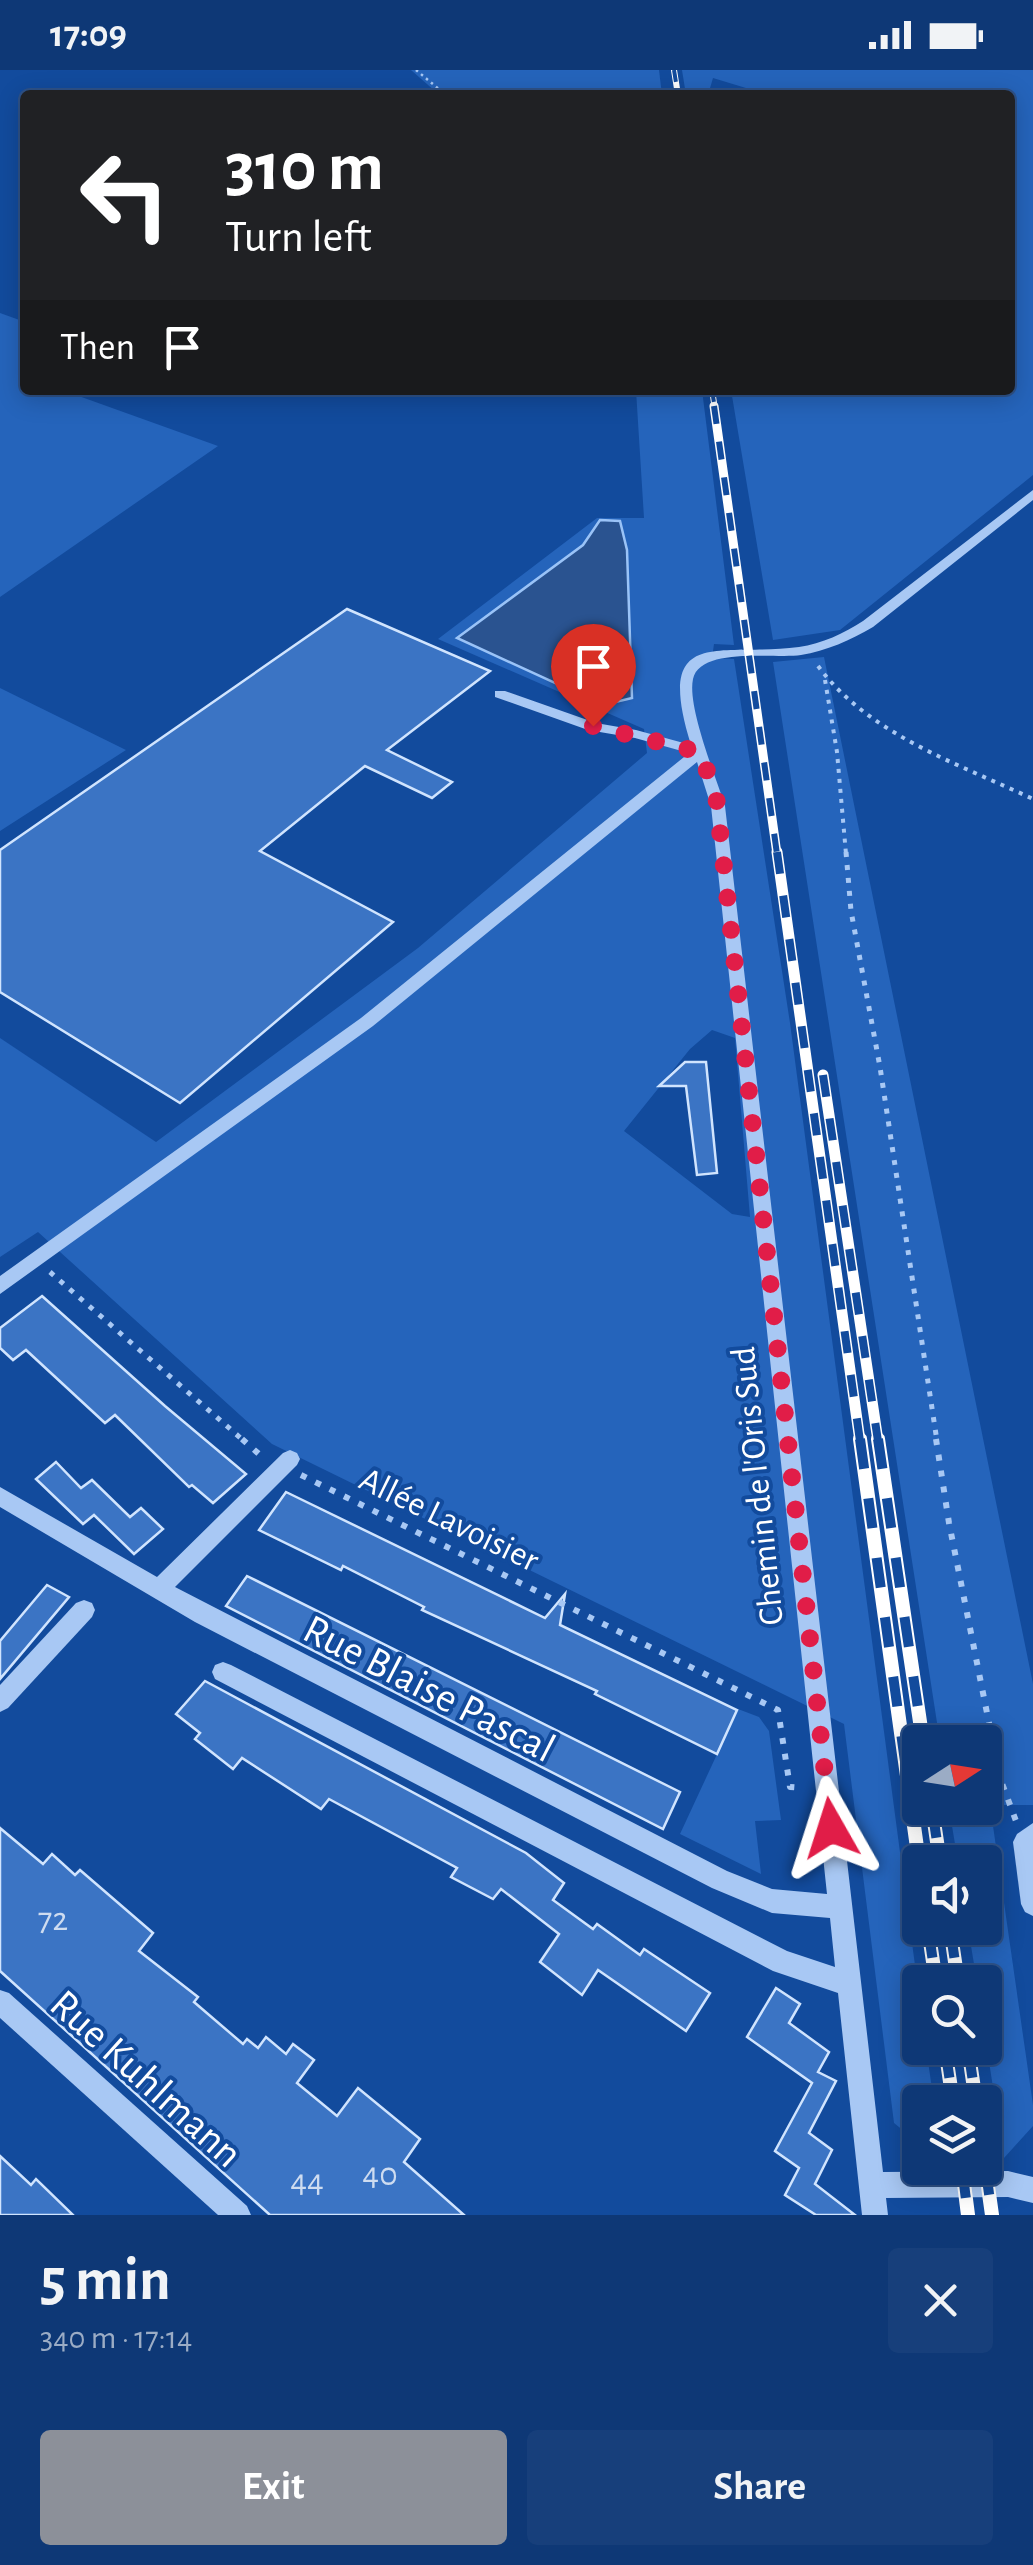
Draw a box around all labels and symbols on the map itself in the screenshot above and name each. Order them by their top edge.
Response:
pin [551,624,636,727]
street label: Chemin de l'Oris Sud [726,1345,790,1627]
street label: Allée Lavoisier [354,1462,545,1579]
street label: Rue Blaise Pascal [297,1608,561,1770]
north arrow [902,1725,1002,1825]
position arrow [779,1776,883,1880]
house number: 72 [38,1902,68,1937]
street label: Rue Kuhlmann [42,1983,250,2175]
house number: 40 [362,2157,398,2192]
house number: 44 [290,2164,324,2199]

